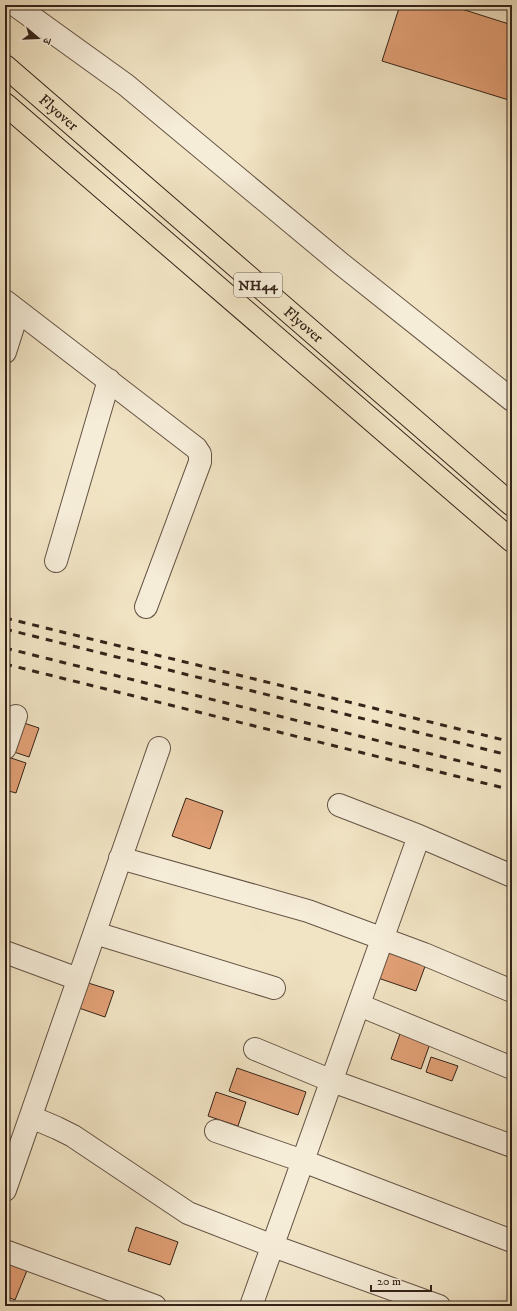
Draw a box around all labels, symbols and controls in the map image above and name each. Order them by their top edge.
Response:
north arrow [18,18,58,58]
text: उ [39,35,54,47]
street label: Flyover [35,91,82,135]
road number: NH44 [234,273,282,297]
street label: Flyover [280,303,327,348]
scale bar [371,1267,431,1293]
text: 20 m [377,1274,401,1289]

